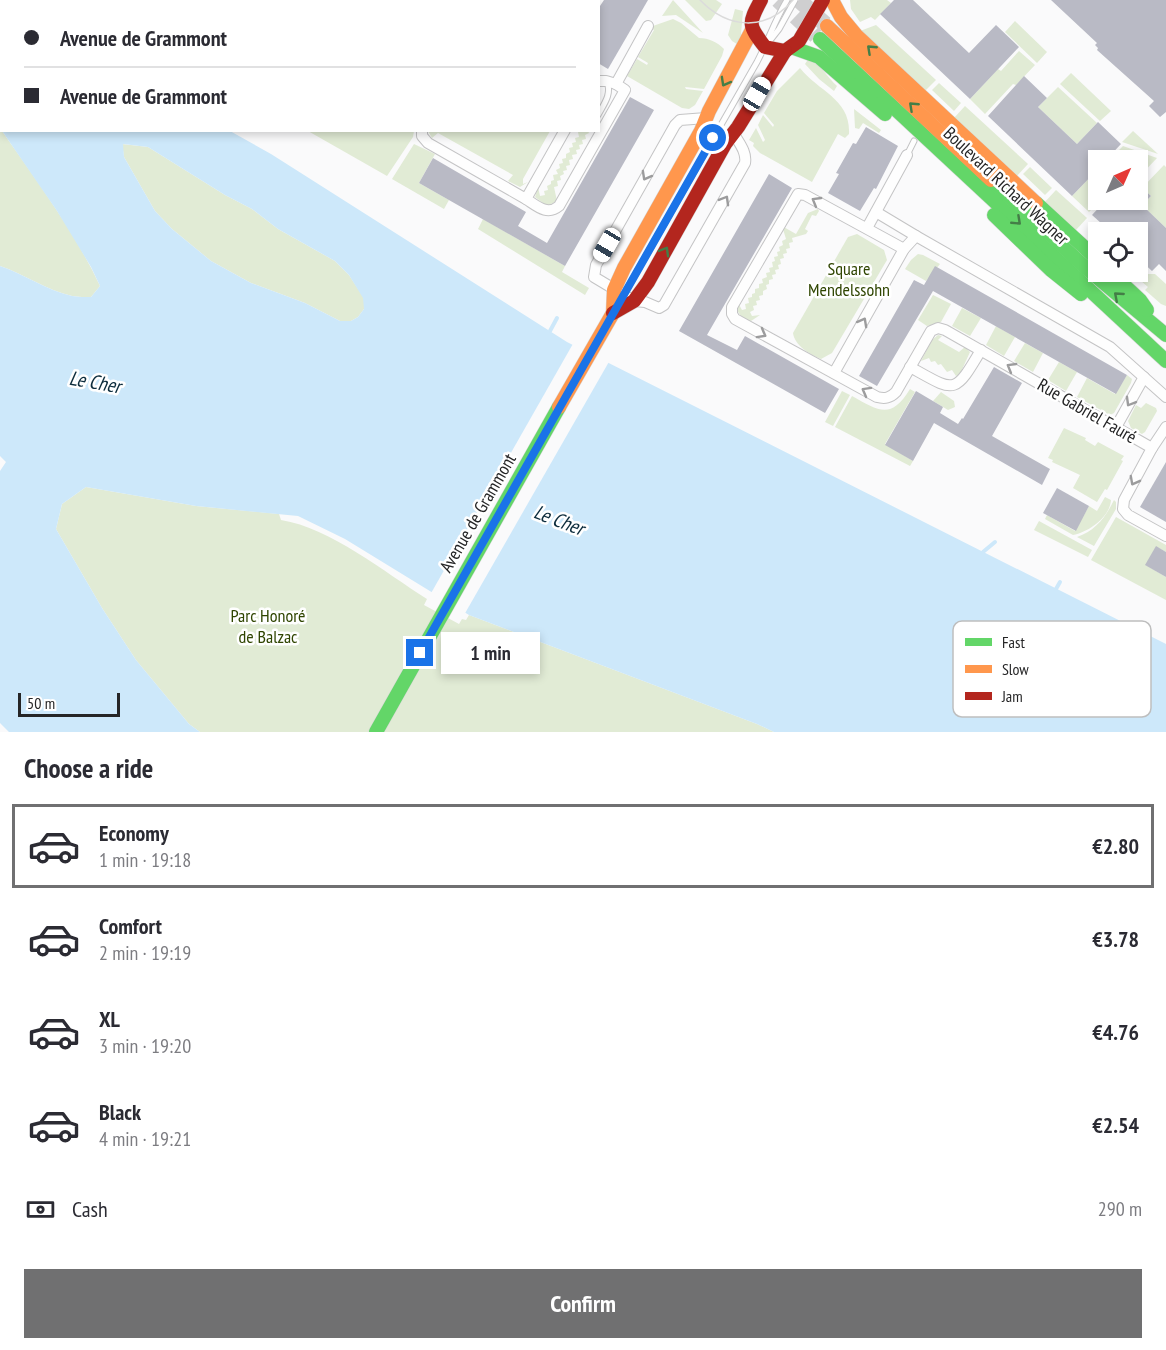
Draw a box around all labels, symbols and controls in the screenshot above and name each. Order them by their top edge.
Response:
text: Avenue de Grammont [60,24,227,52]
one-way arrow [867,45,877,56]
car [740,74,774,114]
one-way arrow [721,76,732,86]
text: Avenue de Grammont [60,82,227,110]
one-way arrow [910,103,921,114]
street label: Boulevard Richard Wagner [939,122,1074,250]
route start [699,124,726,151]
north arrow [1088,150,1148,210]
map controls [1088,150,1148,282]
one-way arrow [642,170,653,180]
one-way arrow [717,196,729,206]
one-way arrow [812,196,822,208]
one-way arrow [1010,214,1021,225]
button: locate [1088,222,1148,282]
car [590,225,624,265]
one-way arrow [658,247,669,257]
park label: Square Mendelssohn [808,257,890,301]
one-way arrow [1114,292,1125,303]
one-way arrow [855,318,867,329]
one-way arrow [755,327,766,338]
one-way arrow [1007,363,1017,374]
water label: Le Cher [67,365,125,400]
street label: Rue Gabriel Fauré [1034,373,1141,448]
one-way arrow [862,387,872,398]
one-way arrow [1126,396,1138,406]
street label: Avenue de Grammont [434,449,521,576]
one-way arrow [1130,475,1141,485]
water label: Le Cher [530,499,590,542]
park label: Parc Honoré de Balzac [230,604,306,648]
legend [953,621,1151,717]
callout: 1 min [441,632,540,674]
text: Fast [1002,632,1025,652]
route end [406,639,433,666]
text: 1 min [470,640,511,666]
text: Slow [1002,659,1029,679]
text: Jam [1001,686,1023,706]
scale bar [18,690,120,718]
text: 50 m [27,693,55,713]
text: Choose a ride [24,751,153,785]
icon: car [27,819,81,873]
text: Economy [99,819,169,847]
text: €2.80 [1092,832,1139,860]
text: 1 min · 19:18 [99,847,191,873]
icon: car [27,912,81,966]
text: Comfort [99,912,162,940]
text: €3.78 [1092,925,1139,953]
text: 2 min · 19:19 [99,940,191,966]
icon: car [27,1005,81,1059]
text: XL [99,1005,120,1033]
text: €4.76 [1092,1018,1139,1046]
text: 3 min · 19:20 [99,1033,191,1059]
icon: car [27,1098,81,1152]
text: Black [99,1098,141,1126]
text: €2.54 [1092,1111,1139,1139]
text: 4 min · 19:21 [99,1126,191,1152]
icon: cash [24,1193,57,1226]
text: Cash [72,1195,108,1223]
text: 290 m [1098,1196,1142,1222]
button: Confirm [24,1269,1142,1338]

